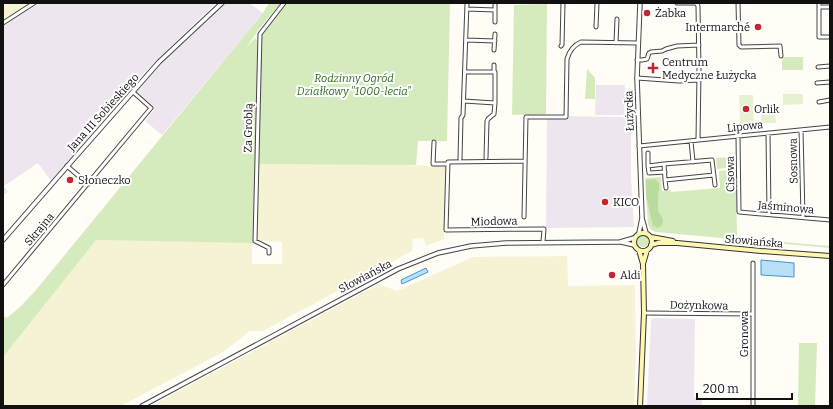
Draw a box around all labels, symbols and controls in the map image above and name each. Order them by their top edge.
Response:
place label: Żabka [655,6,686,20]
marker: Żabka [642,8,652,18]
place label: Intermarché [685,21,750,34]
marker: Intermarché [753,22,763,32]
place label: Centrum Medyczne Łużycka [662,56,757,82]
marker: Centrum Medyczne Łużycka [647,62,659,74]
street label: Jana III Sobieskiego [64,71,142,155]
park label: Rodzinny Ogród Działkowy "1000-lecia" [297,72,412,98]
street label: Łużycka [622,90,637,132]
street label: Za Groblą [242,103,255,153]
place label: Orlik [754,103,780,116]
marker: Orlik [741,104,751,114]
street label: Lipowa [726,118,764,135]
street label: Sosnowa [787,138,800,184]
street label: Cisowa [724,156,737,192]
place label: Słoneczko [78,174,131,187]
marker: Słoneczko [65,175,75,185]
place label: KICO [613,196,639,209]
marker: KICO [600,197,610,207]
street label: Jaśminowa [756,198,815,216]
street label: Skrajna [22,210,57,248]
street label: Miodowa [471,215,517,228]
street label: Słowiańska [724,232,784,251]
street label: Słowiańska [336,257,394,296]
place label: Aldi [620,269,641,282]
marker: Aldi [607,270,617,280]
street label: Dożynkowa [670,298,728,313]
street label: Gronowa [738,311,751,357]
scale bar [697,375,792,401]
text: 200 m [703,382,739,396]

